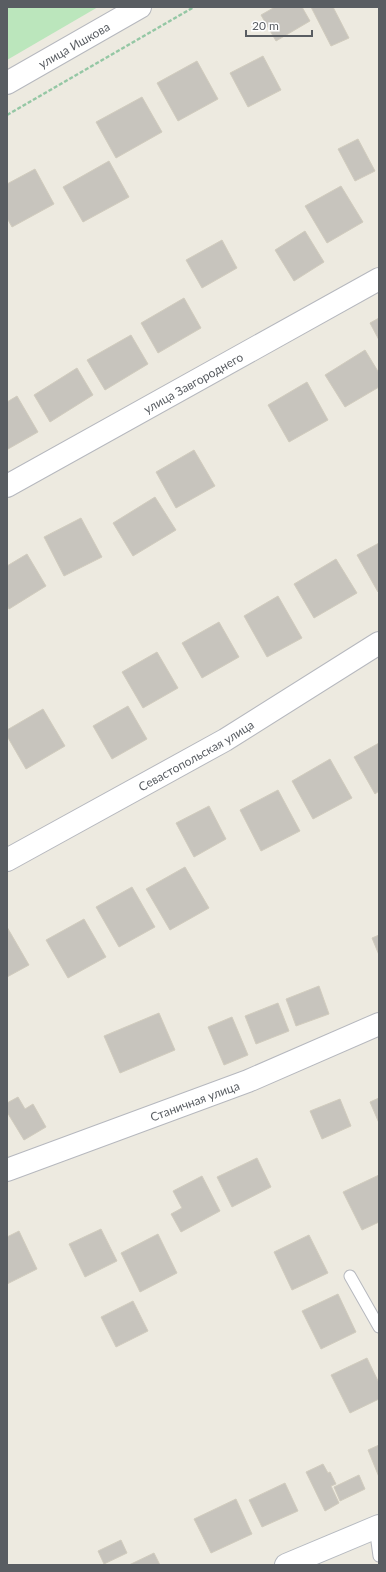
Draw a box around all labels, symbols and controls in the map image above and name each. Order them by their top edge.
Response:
scale bar [246,12,312,38]
text: 20 m [252,18,279,33]
street label: улица Ишкова [36,19,112,71]
street label: улица Завгороднего [141,349,246,416]
street label: Севастопольская улица [135,716,256,794]
street label: Станичная улица [148,1077,241,1124]

